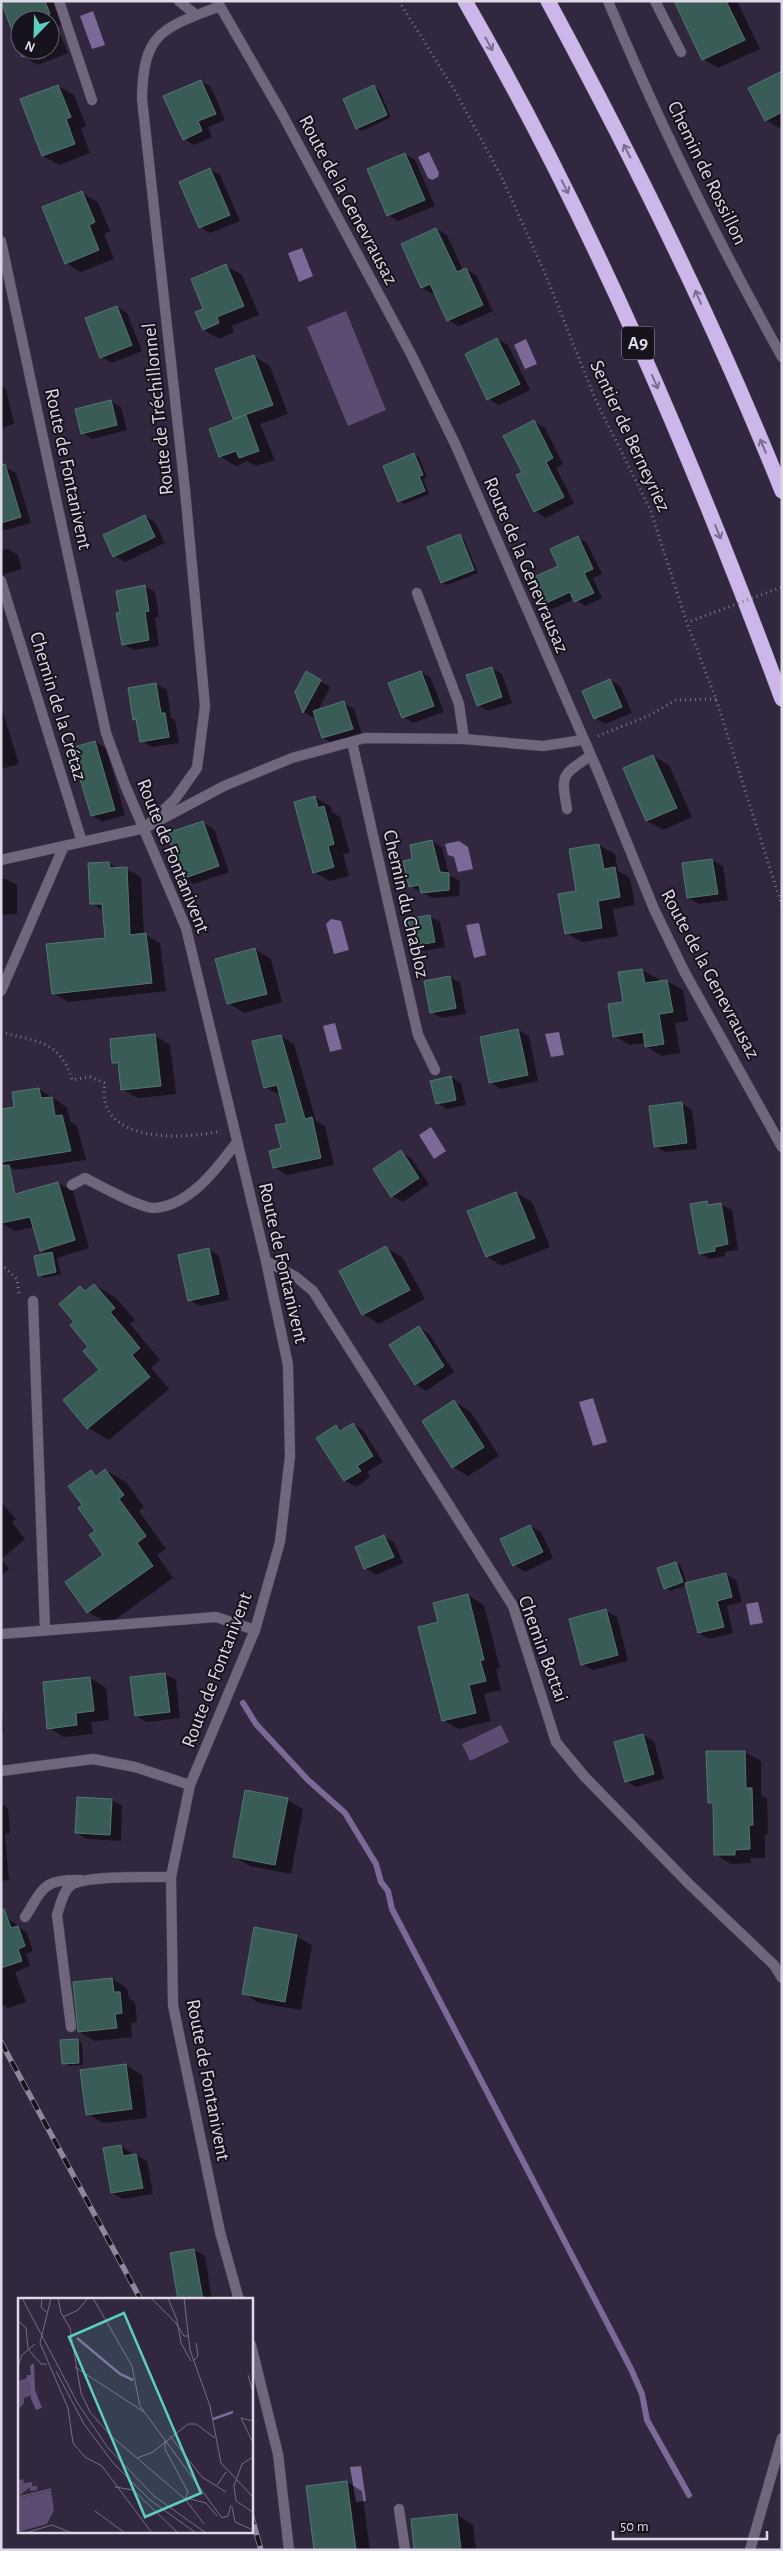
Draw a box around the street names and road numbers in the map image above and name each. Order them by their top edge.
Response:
street label: Chemin de Rossillon [664,98,750,248]
street label: Route de la Genevrausaz [295,112,401,288]
street label: Route de Tréchillonnel [139,322,177,496]
road number: A9 [622,326,654,359]
street label: Sentier de Berneyriez [586,357,674,515]
street label: Route de Fontanivent [41,386,95,552]
street label: Route de la Genevrausaz [480,474,572,656]
street label: Chemin de la Crétaz [26,629,90,783]
street label: Route de Fontanivent [133,776,213,937]
street label: Chemin du Chabloz [379,828,433,980]
street label: Route de la Genevrausaz [657,886,763,1062]
street label: Route de Fontanivent [255,1181,311,1346]
street label: Route de Fontanivent [178,1589,256,1750]
street label: Chemin Bottai [515,1593,571,1705]
street label: Route de Fontanivent [182,1997,234,2163]

